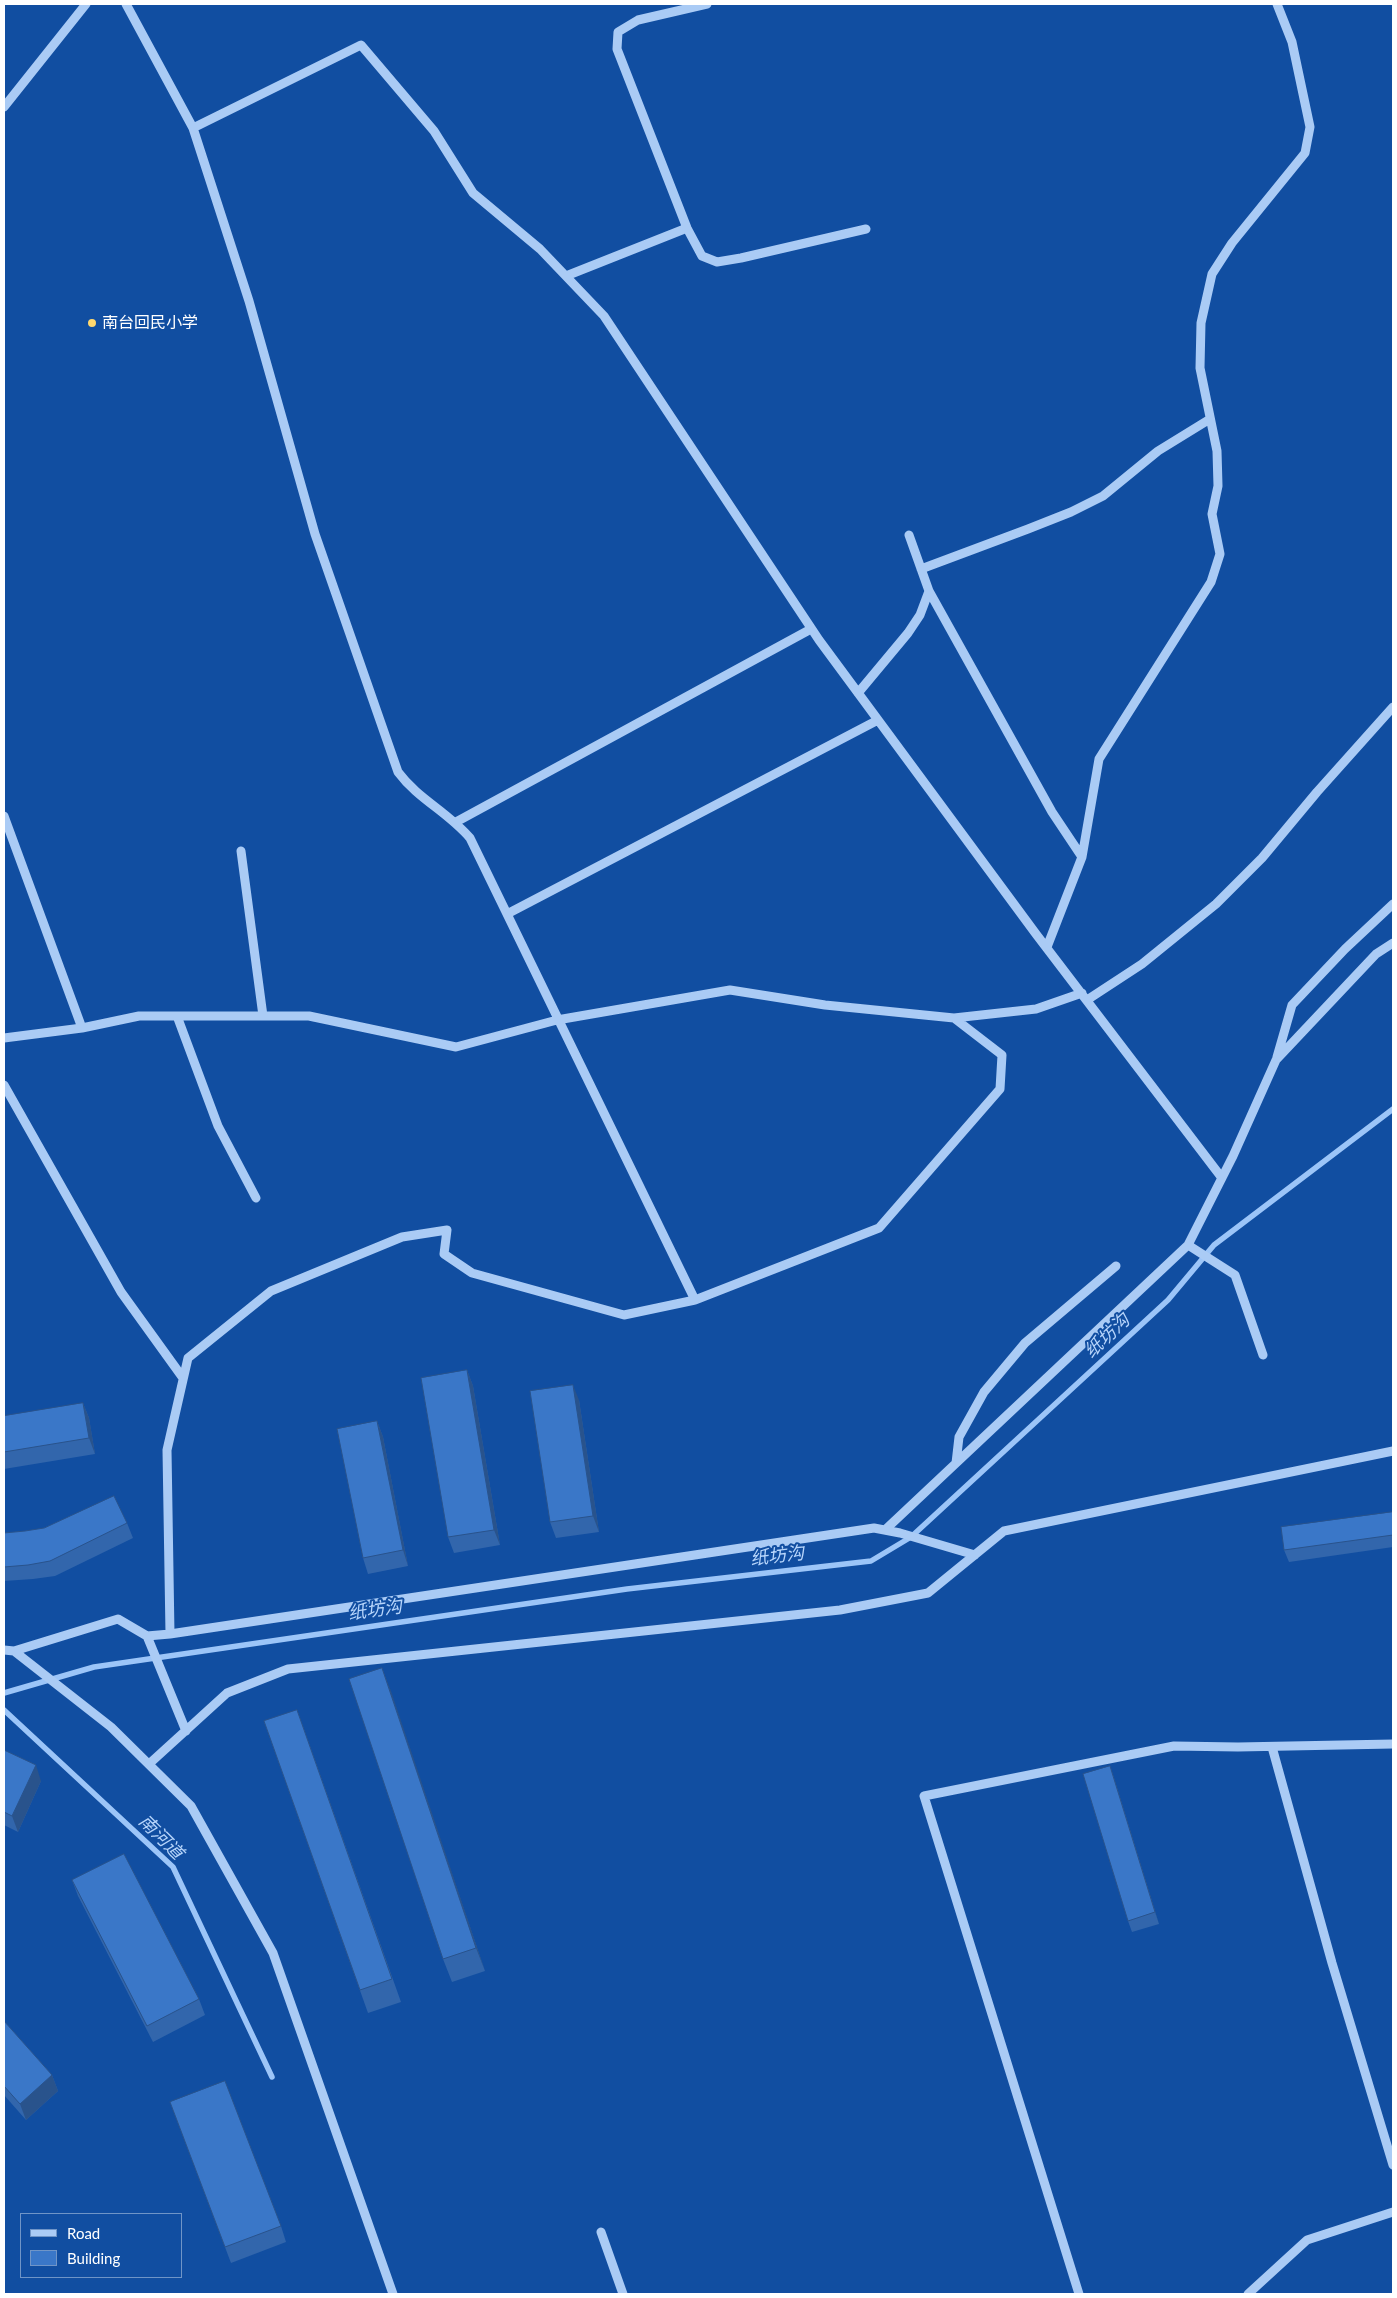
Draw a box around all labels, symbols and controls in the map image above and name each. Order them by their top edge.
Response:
place label: 南台回民小学 [102,313,198,333]
marker: 南台回民小学 [86,317,98,329]
water label: 纸坊沟 [1080,1310,1134,1362]
water label: 纸坊沟 [749,1542,805,1570]
water label: 纸坊沟 [347,1596,403,1624]
water label: 南河道 [134,1810,188,1864]
legend [20,2213,182,2278]
text: Road [67,2224,100,2242]
text: Building [67,2249,120,2267]

